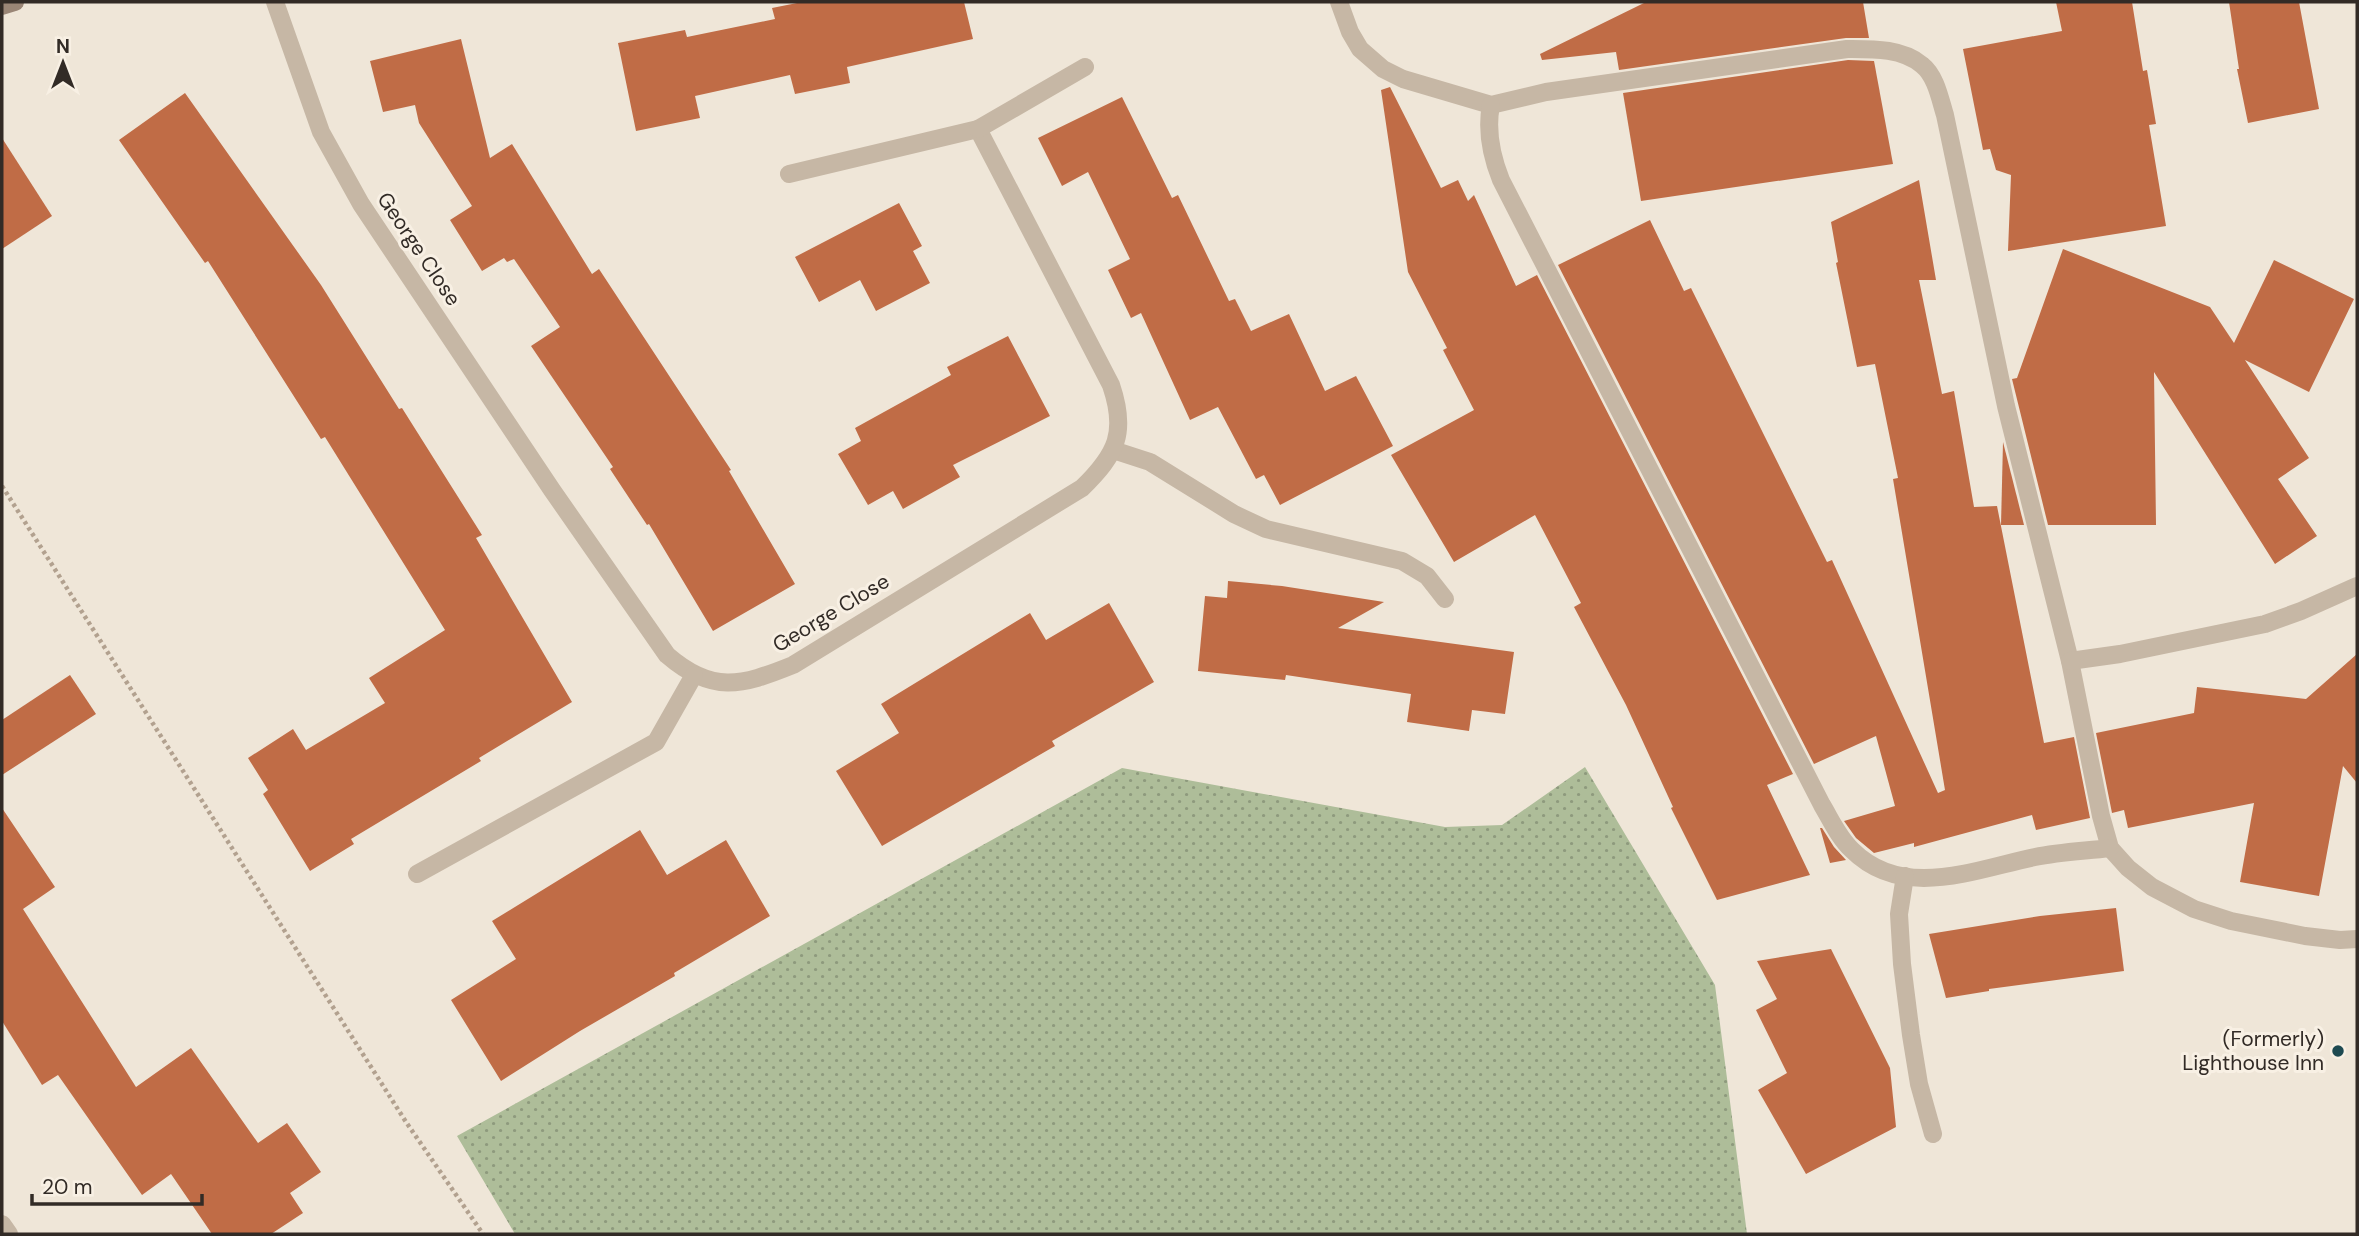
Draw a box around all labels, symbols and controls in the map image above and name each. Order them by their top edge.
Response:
north arrow [28,28,98,98]
text: N [56,34,70,59]
street label: George Close [371,187,467,311]
street label: George Close [768,567,895,659]
place label: (Formerly) Lighthouse Inn [2182,1025,2324,1077]
marker: (Formerly) Lighthouse Inn [2330,1043,2346,1059]
scale bar [32,1162,201,1206]
text: 20 m [42,1173,93,1201]

